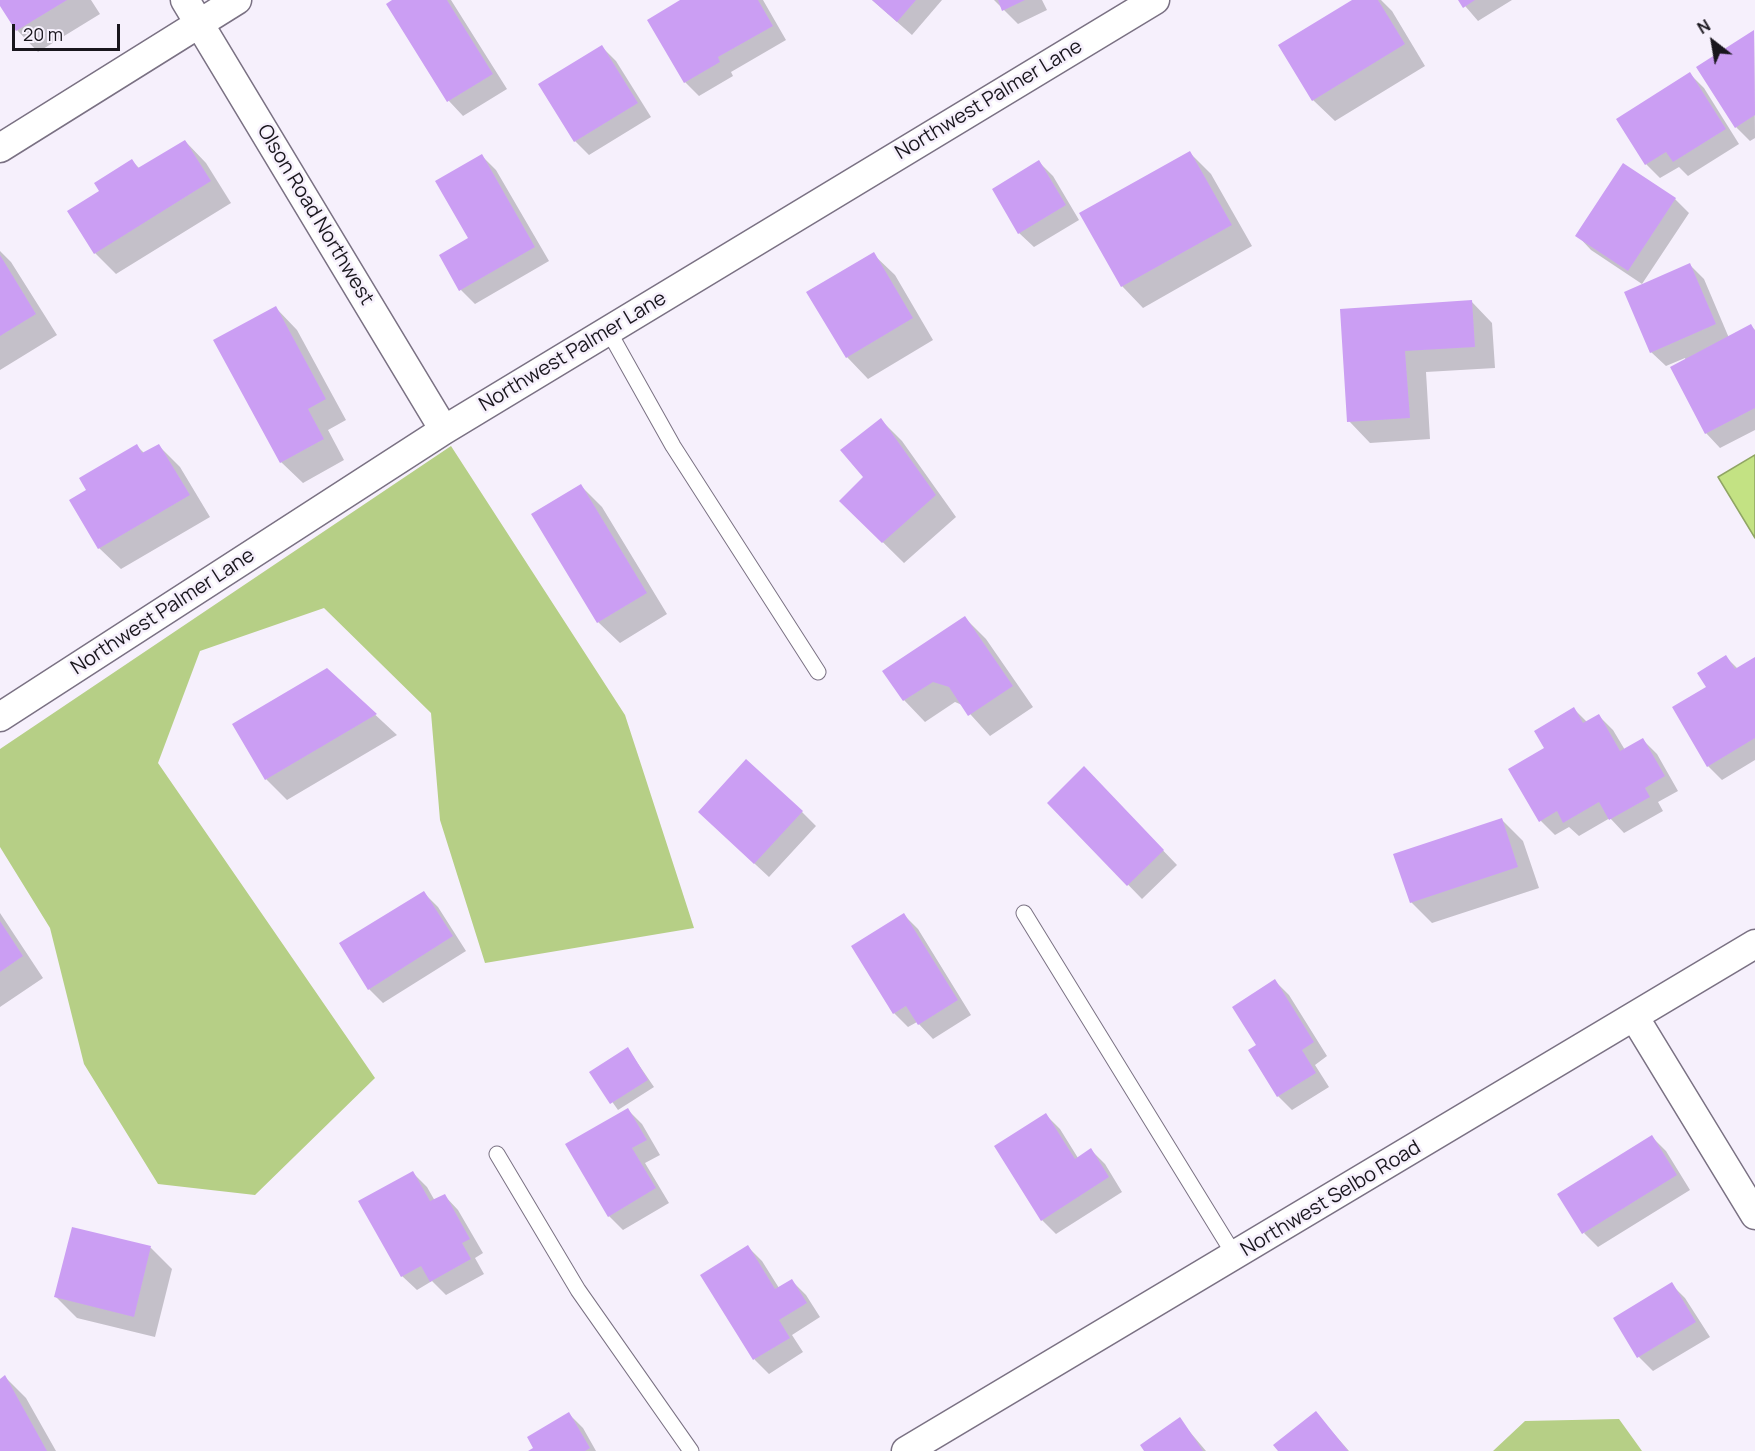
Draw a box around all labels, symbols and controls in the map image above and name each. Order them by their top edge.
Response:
scale bar [15,12,123,50]
north arrow [1683,12,1743,72]
text: N [1693,14,1714,39]
text: 20 m [23,22,63,46]
street label: Northwest Palmer Lane [891,35,1087,165]
street label: Olson Road Northwest [252,120,378,310]
street label: Northwest Palmer Lane [475,287,671,417]
street label: Northwest Palmer Lane [67,544,259,680]
street label: Northwest Selbo Road [1237,1136,1425,1262]

